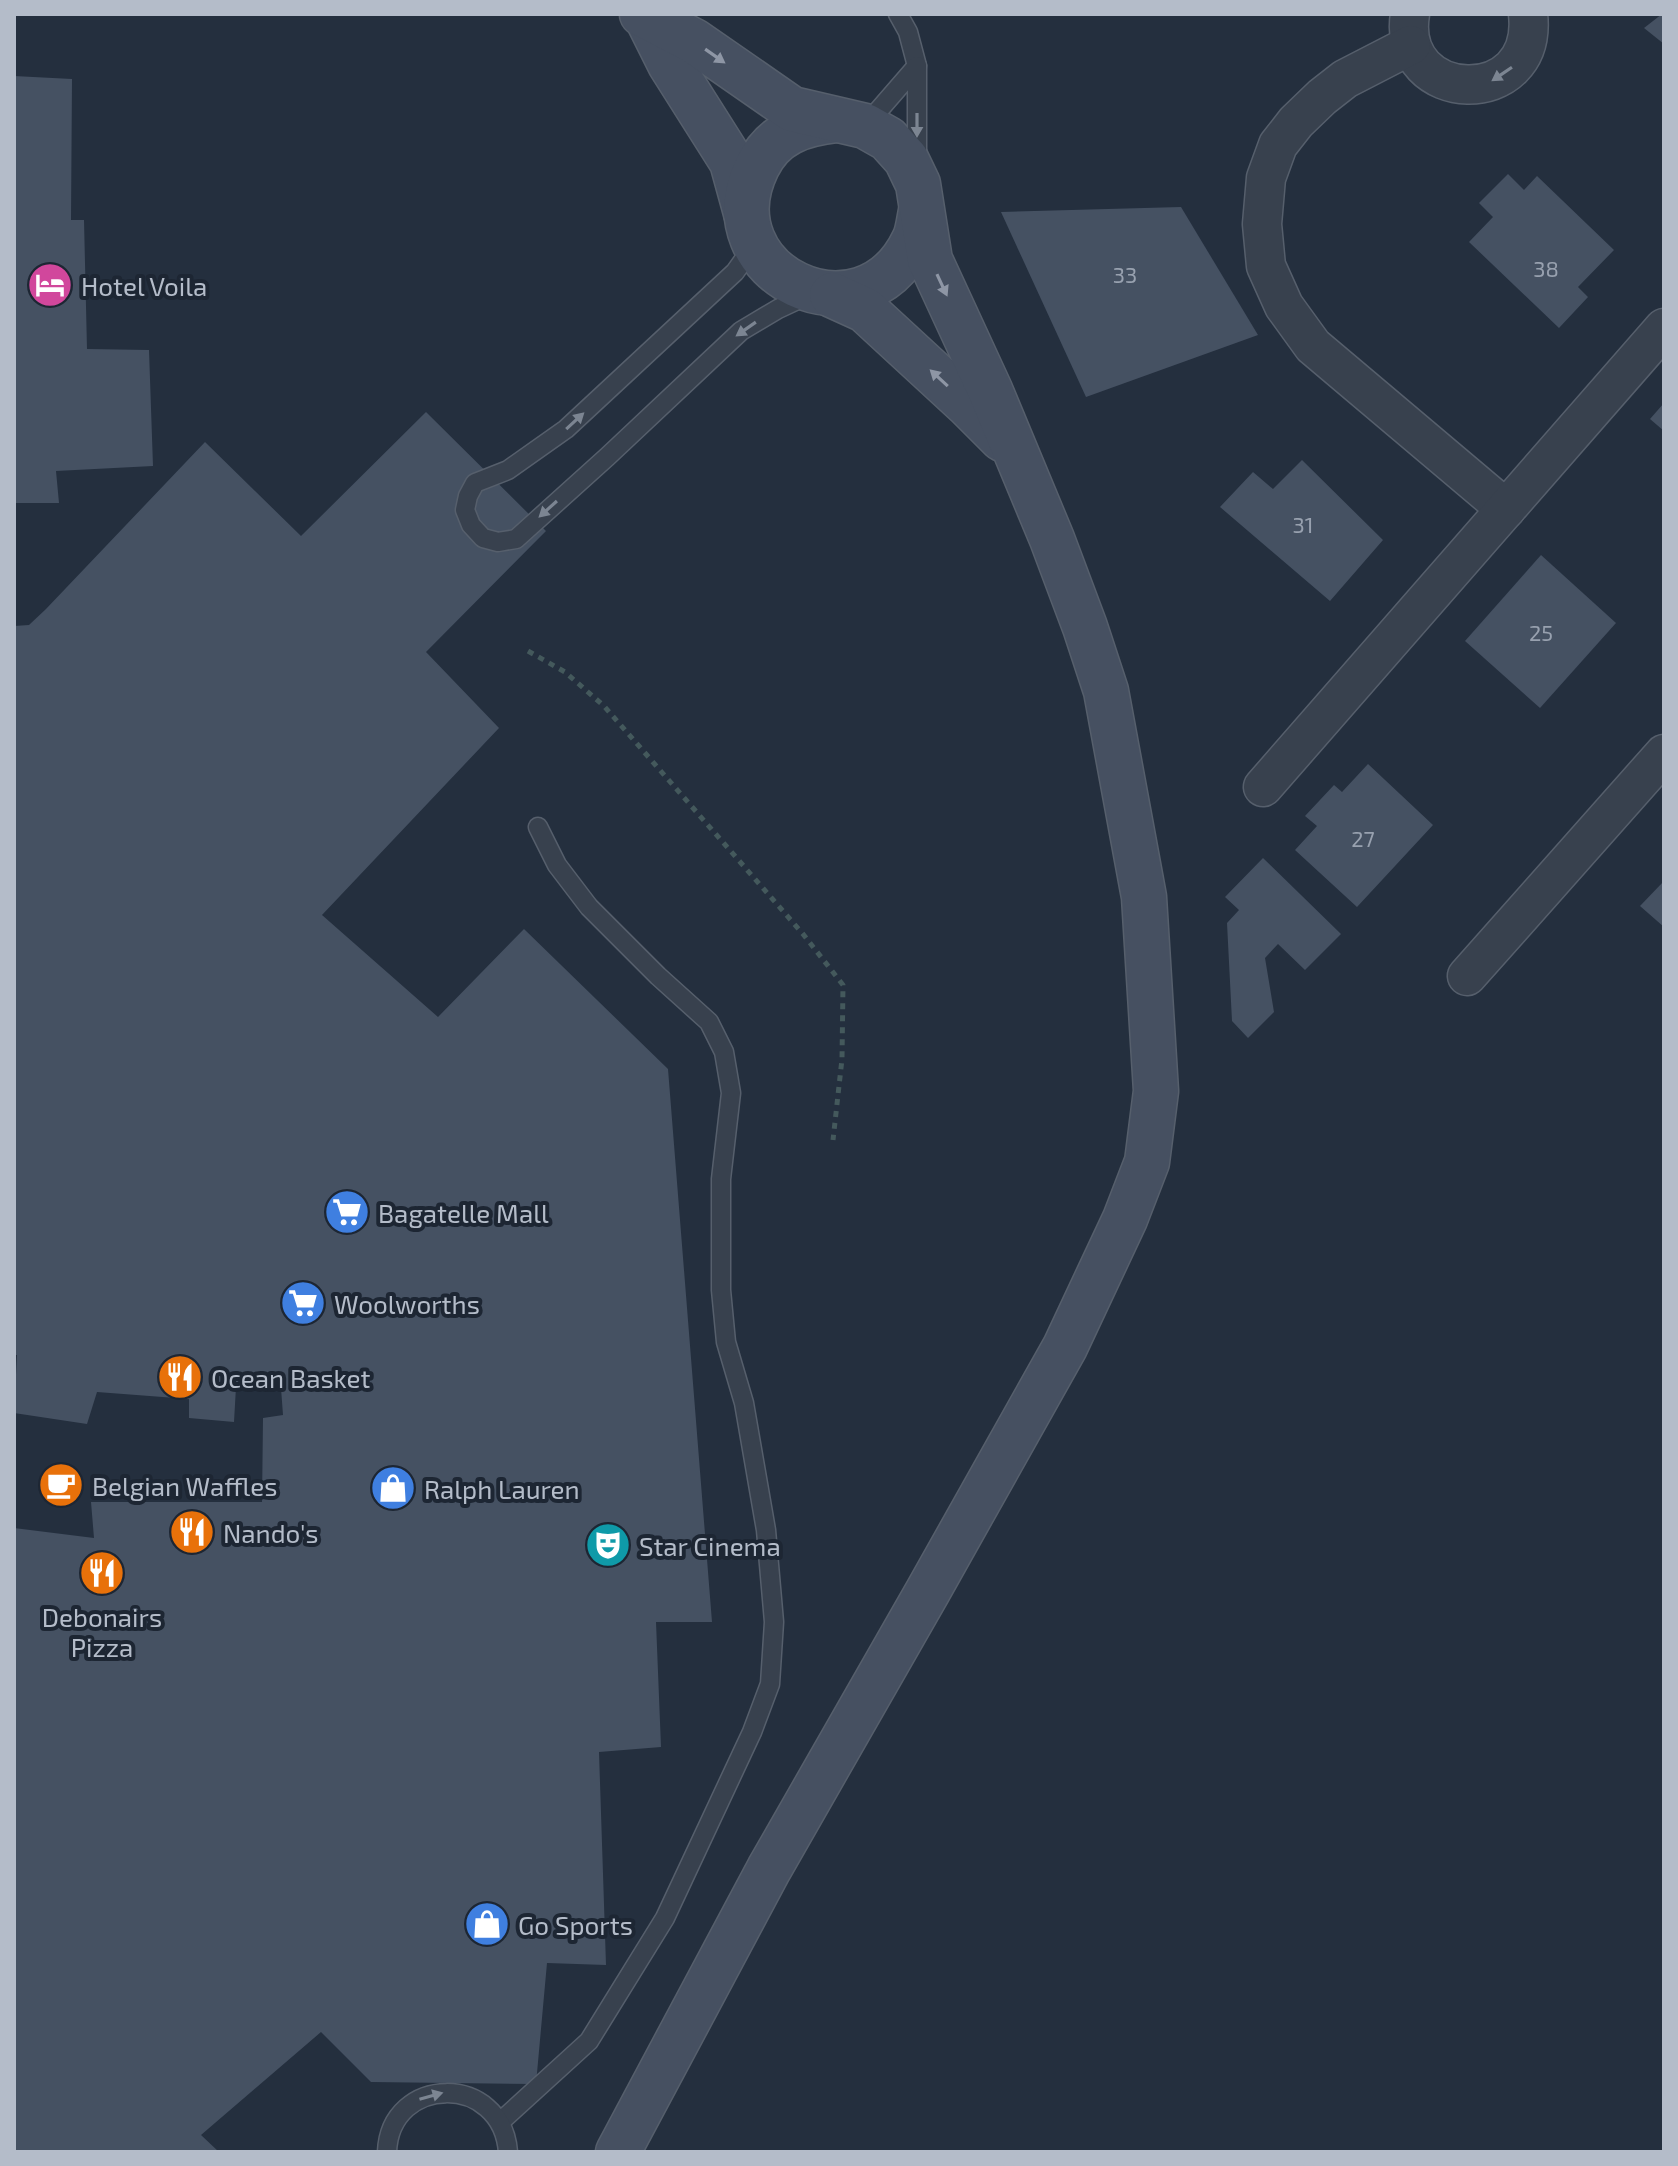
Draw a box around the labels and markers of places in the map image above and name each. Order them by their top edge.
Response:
hotel icon: Hotel Voila [26,261,74,309]
place label: Hotel Voila [81,270,207,301]
supermarket icon: Bagatelle Mall [323,1188,371,1236]
place label: Bagatelle Mall [378,1197,549,1228]
supermarket icon: Woolworths [279,1279,327,1327]
place label: Woolworths [334,1288,480,1319]
restaurant icon: Ocean Basket [156,1353,204,1401]
place label: Ocean Basket [211,1362,370,1393]
cafe icon: Belgian Waffles [37,1461,85,1509]
shop icon: Ralph Lauren [369,1464,417,1512]
place label: Belgian Waffles [92,1470,277,1501]
place label: Ralph Lauren [424,1473,580,1504]
restaurant icon: Nando's [168,1508,216,1556]
place label: Nando's [223,1517,319,1548]
theatre icon: Star Cinema [584,1521,632,1569]
place label: Star Cinema [639,1530,781,1561]
restaurant icon: Debonairs Pizza [78,1549,126,1597]
place label: Debonairs Pizza [42,1601,162,1662]
shop icon: Go Sports [463,1900,511,1948]
place label: Go Sports [518,1909,633,1940]

